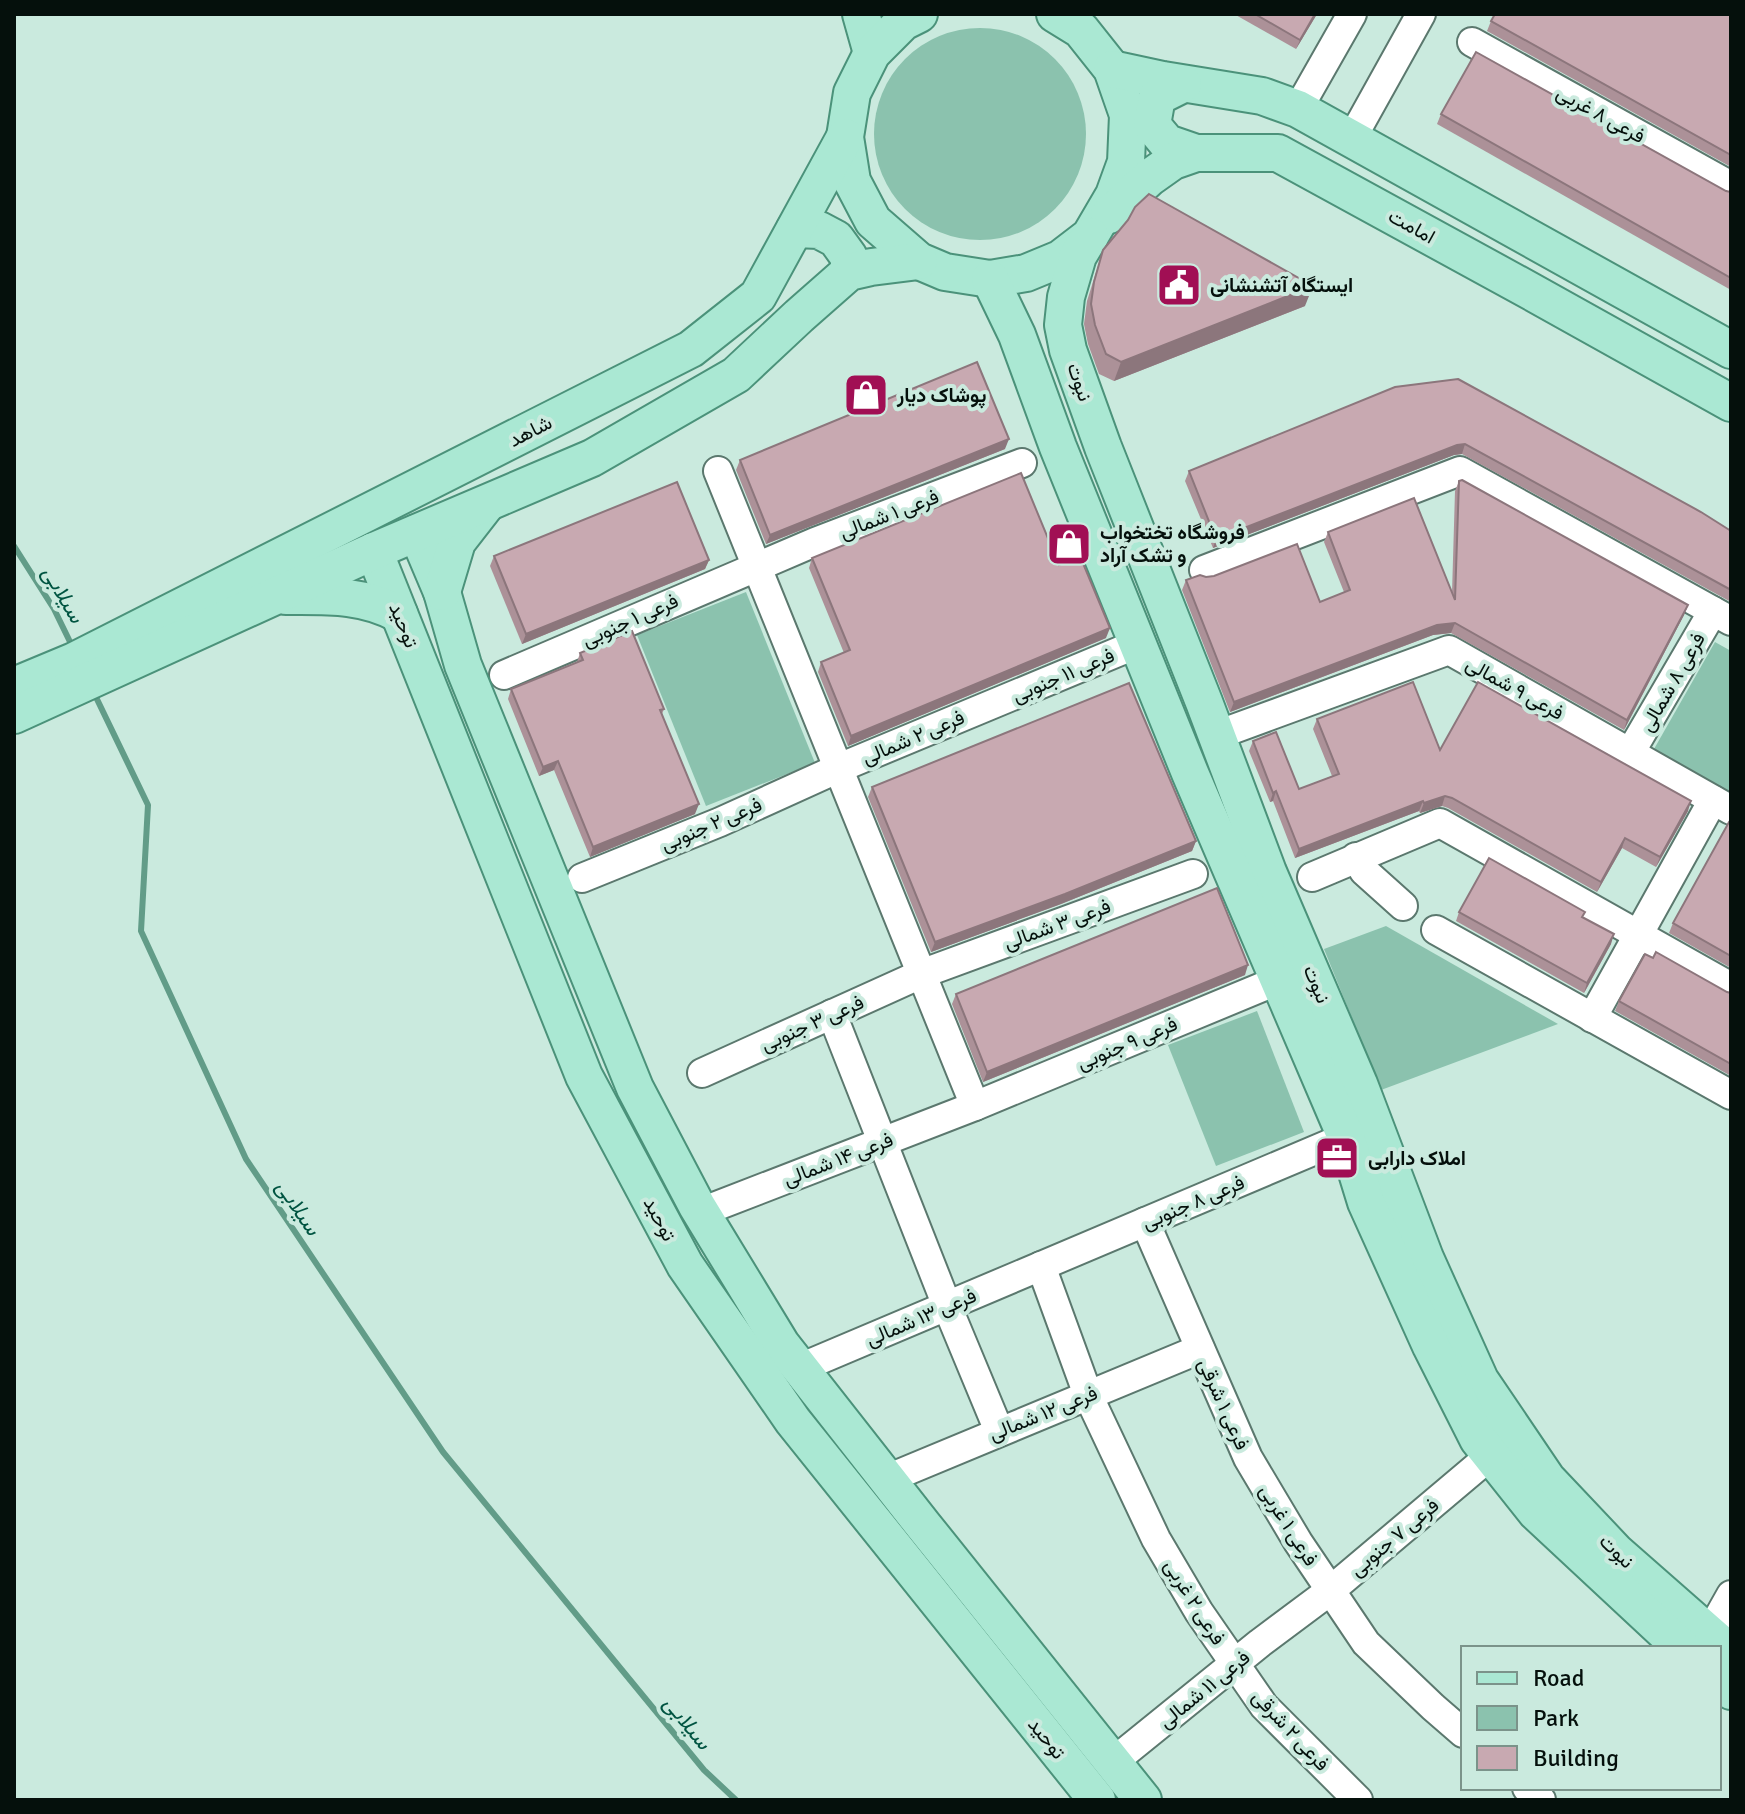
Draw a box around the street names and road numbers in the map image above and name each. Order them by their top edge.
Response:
street label: فرعی ۸ غربی [1552,80,1650,149]
street label: امامت [1384,203,1440,249]
street label: نبوت [1061,360,1098,405]
street label: شاهد [504,410,556,453]
street label: فرعی ۱ شمالی [836,484,942,545]
street label: فرعی ۱ جنوبی [578,588,682,653]
street label: توحید [383,599,424,651]
street label: فرعی ۸ شمالی [1634,628,1711,736]
street label: فرعی ۱۱ جنوبی [1008,643,1118,708]
street label: فرعی ۹ شمالی [1461,651,1568,726]
street label: فرعی ۲ شمالی [858,705,968,770]
street label: فرعی ۲ جنوبی [657,792,766,857]
street label: فرعی ۳ شمالی [1000,894,1114,955]
street label: نبوت [1297,961,1336,1007]
street label: فرعی ۳ جنوبی [757,990,868,1057]
street label: فرعی ۹ جنوبی [1073,1011,1181,1076]
street label: فرعی ۱۴ شمالی [780,1127,897,1192]
street label: فرعی ۸ جنوبی [1138,1170,1248,1235]
street label: توحید [638,1193,681,1246]
street label: فرعی ۱۳ شمالی [862,1283,980,1352]
street label: فرعی ۱ شرقی [1192,1355,1255,1454]
street label: فرعی ۱۲ شمالی [985,1380,1101,1447]
street label: فرعی ۱ غربی [1254,1480,1323,1571]
street label: فرعی ۷ جنوبی [1345,1493,1444,1582]
street label: نبوت [1594,1529,1639,1574]
street label: فرعی ۲ غربی [1158,1555,1231,1650]
street label: فرعی ۱۱ شمالی [1154,1645,1255,1734]
street label: فرعی ۲ شرقی [1247,1684,1335,1776]
street label: توحید [1022,1712,1071,1764]

